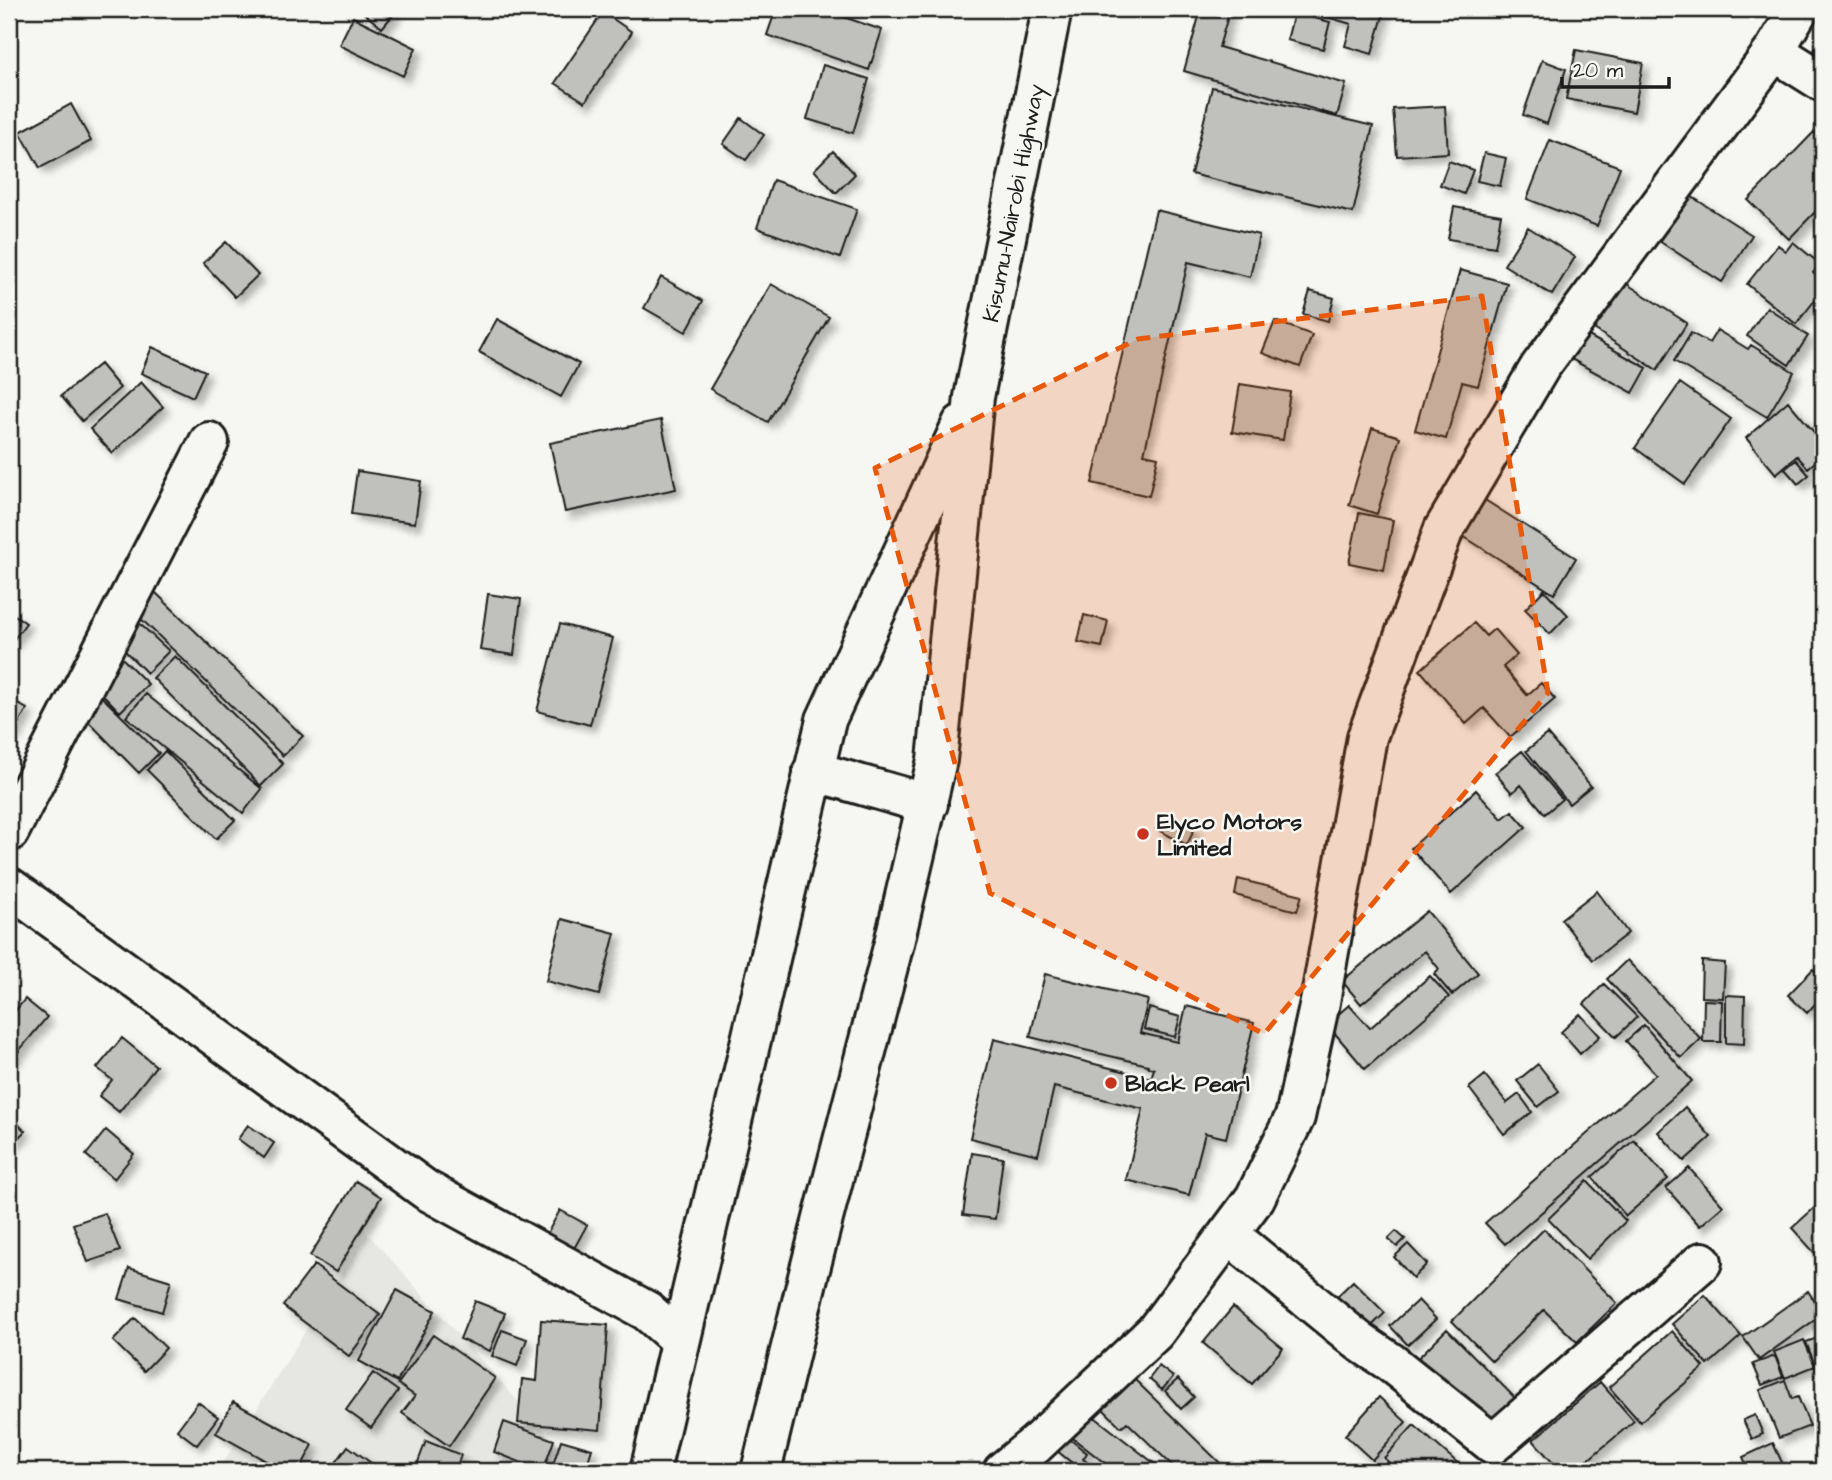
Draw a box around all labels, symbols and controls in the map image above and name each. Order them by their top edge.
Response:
scale bar [1562,46,1669,90]
text: 20 m [1573,56,1624,85]
street label: Kisumu-Nairobi Highway [975,81,1054,325]
place label: Elyco Motors Limited [1157,806,1302,864]
marker: Elyco Motors Limited [1135,826,1151,842]
place label: Black Pearl [1125,1068,1250,1100]
marker: Black Pearl [1103,1075,1119,1091]

